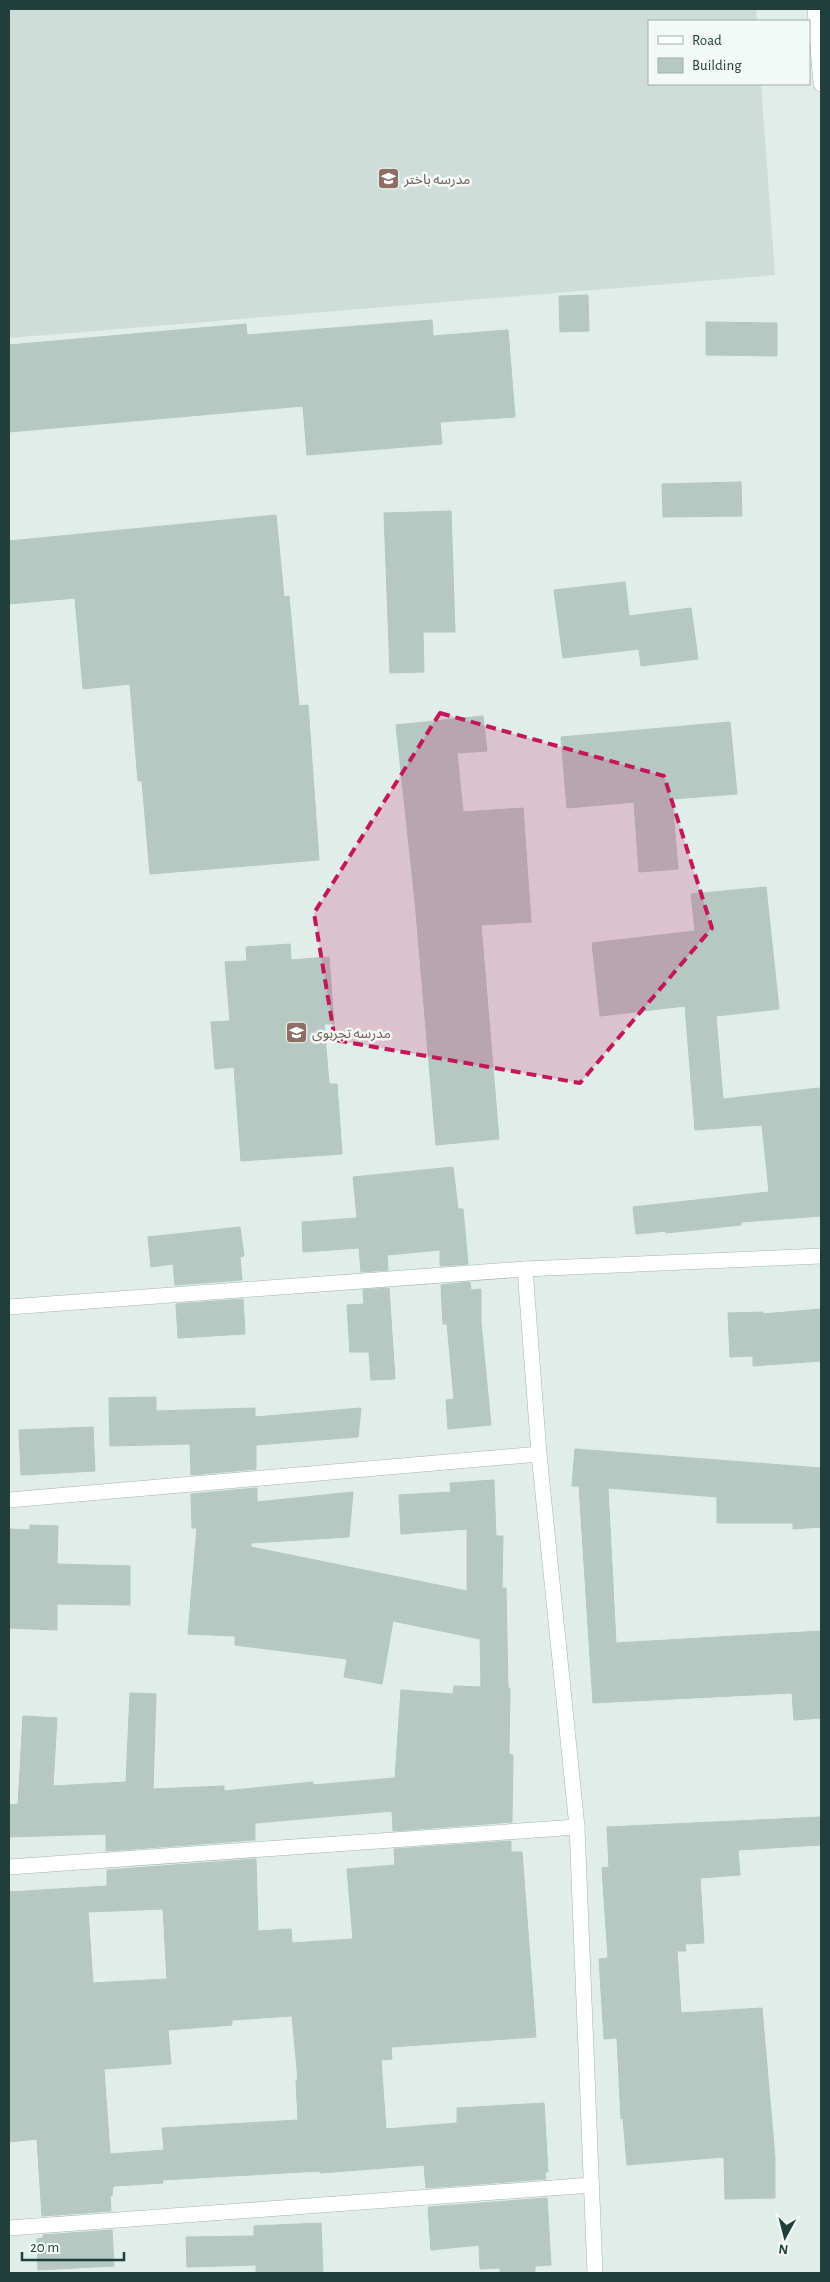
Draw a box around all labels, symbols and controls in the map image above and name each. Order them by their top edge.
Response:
legend [648,20,810,85]
text: Road [692,33,722,48]
text: Building [692,58,742,73]
school or university icon: مدرسه باختر [376,167,400,191]
place label: مدرسه باختر [403,173,470,188]
school or university icon: مدرسه تجربوى [284,1021,308,1045]
place label: مدرسه تجربوى [312,1027,391,1042]
north arrow [760,2212,810,2262]
scale bar [22,2230,125,2262]
text: 20 m [30,2240,59,2255]
text: N [778,2241,789,2256]

